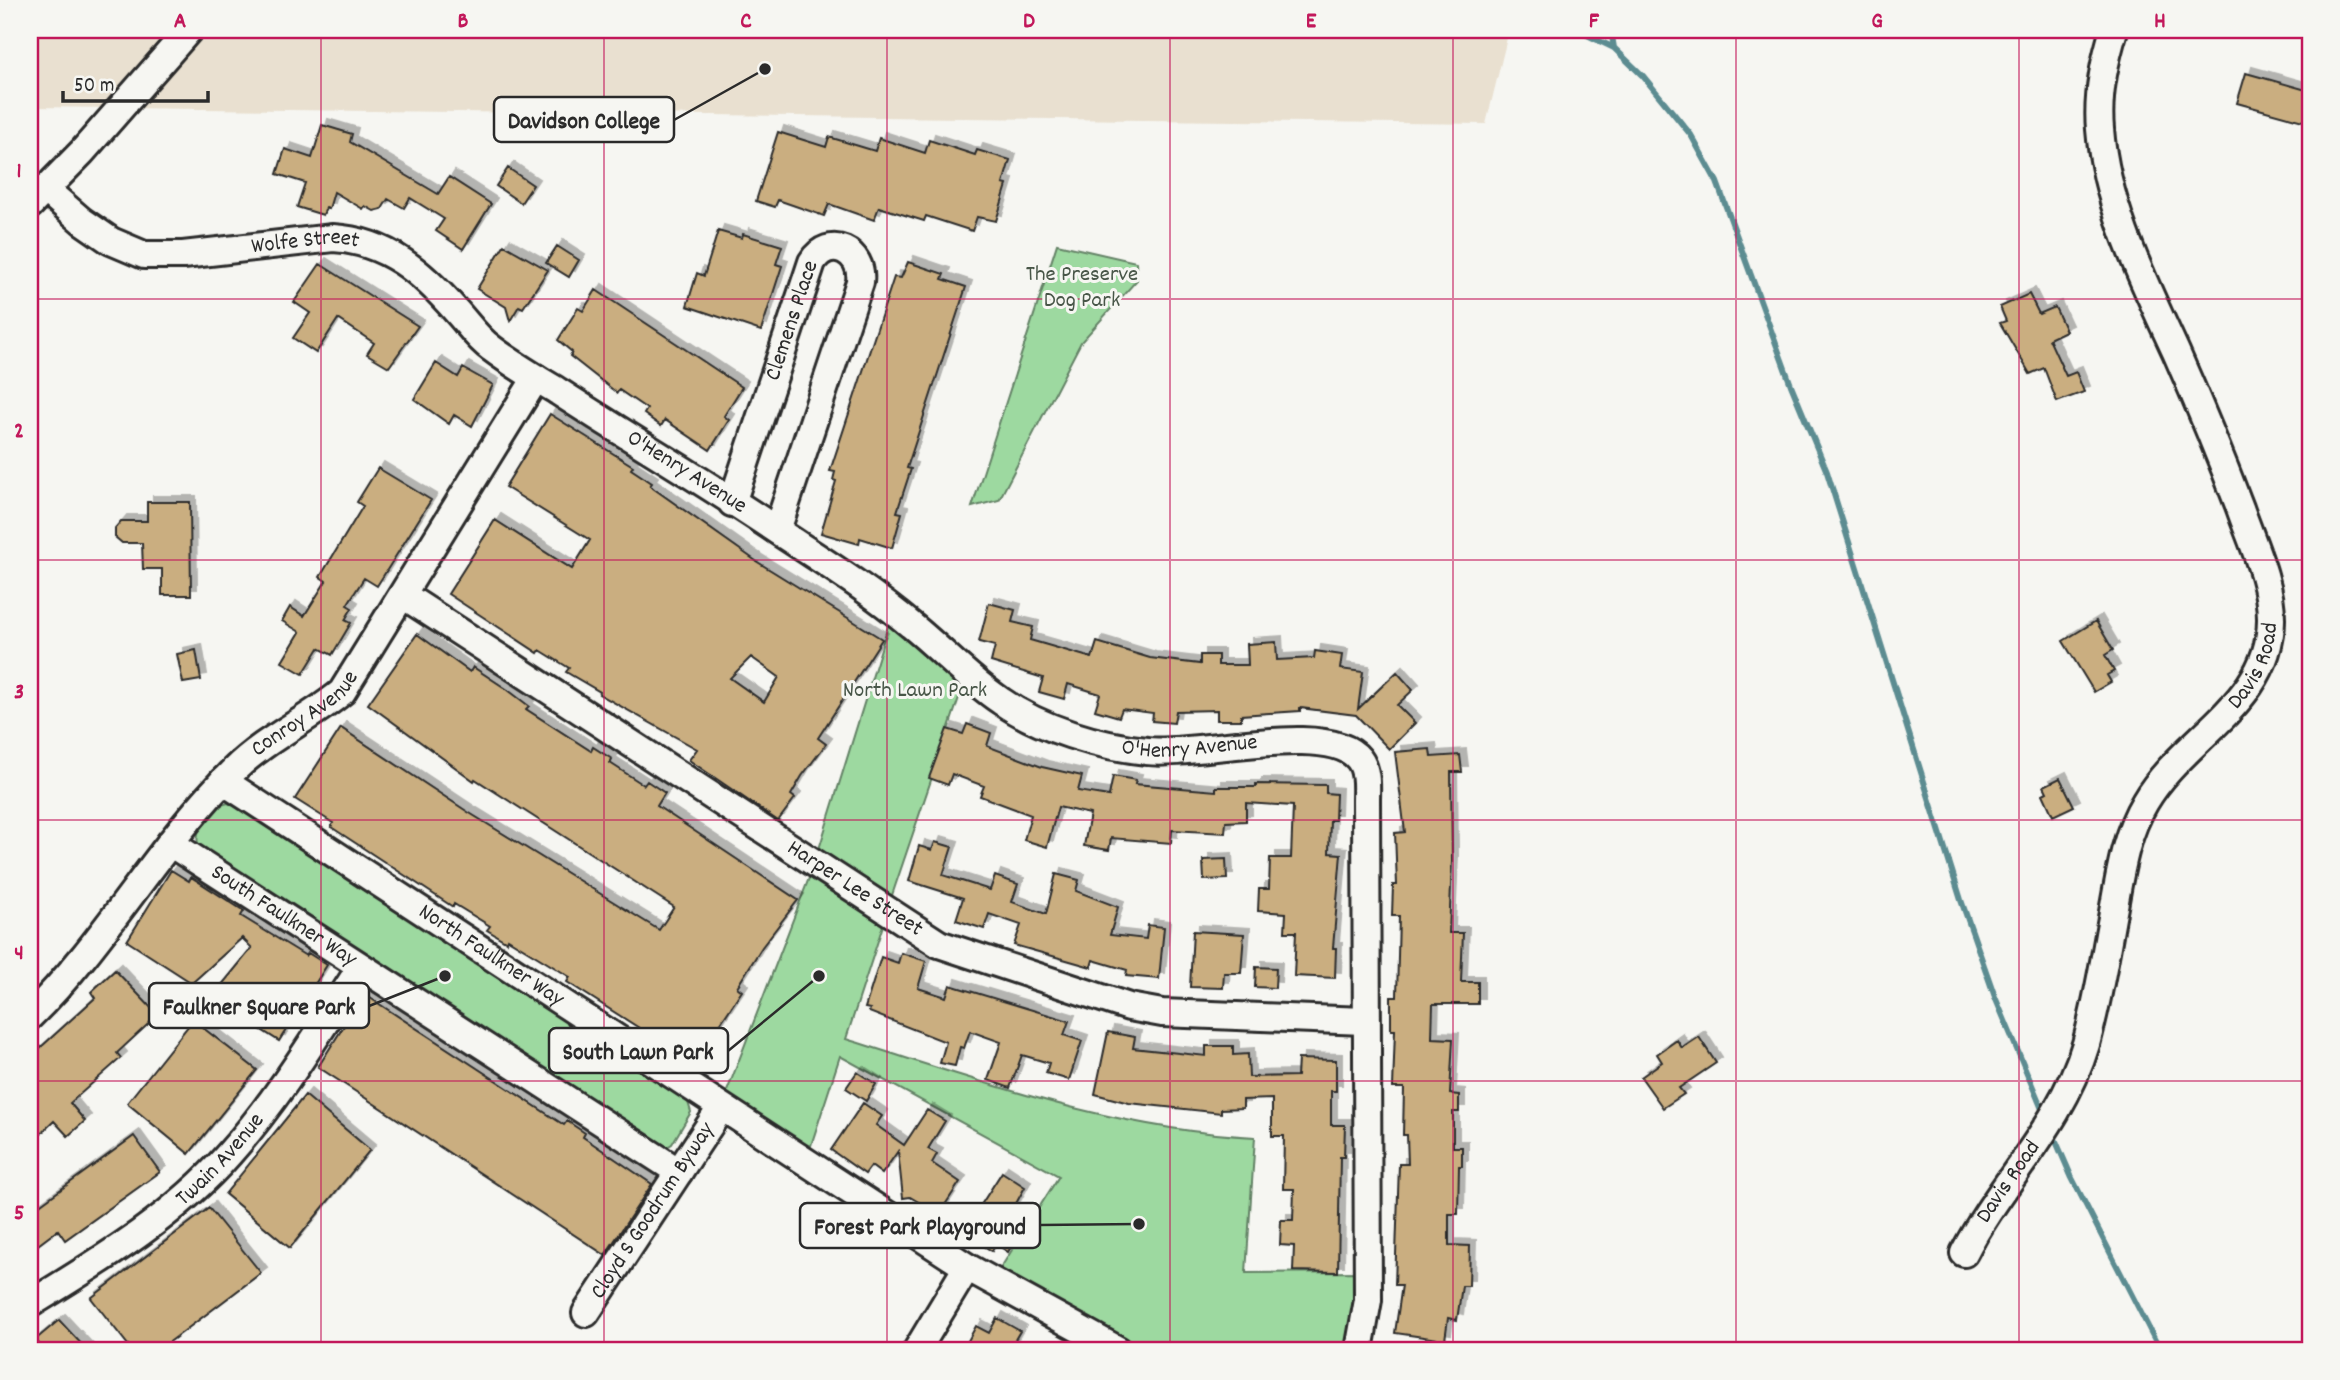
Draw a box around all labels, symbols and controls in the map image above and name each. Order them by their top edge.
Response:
text: A [174,6,186,39]
text: B [458,6,469,39]
text: C [740,6,752,39]
text: D [1023,6,1035,39]
text: E [1306,6,1317,39]
text: F [1589,6,1600,39]
text: G [1871,6,1883,39]
text: H [2154,6,2166,39]
scale bar [63,60,208,104]
text: 50 m [74,72,114,102]
callout: Davidson College [494,97,674,142]
text: Davidson College [508,106,661,140]
text: 1 [16,156,22,189]
street label: Wolfe Street [250,221,363,264]
street label: Clemens Place [757,256,828,385]
park label: The Preserve Dog Park [1026,259,1138,318]
text: 2 [14,416,24,449]
street label: O'Henry Avenue [620,422,753,523]
street label: Davis Road [2220,621,2288,717]
street label: Conroy Avenue [244,665,368,766]
park label: North Lawn Park [843,675,987,708]
text: 3 [14,677,24,710]
street label: O'Henry Avenue [1119,726,1259,768]
street label: Harper Lee Street [780,833,929,946]
street label: South Faulkner Way [204,857,364,976]
street label: North Faulkner Way [411,896,571,1016]
text: 4 [14,938,24,971]
callout: Faulkner Square Park [149,983,369,1028]
text: Faulkner Square Park [163,992,355,1026]
callout: South Lawn Park [549,1028,728,1073]
text: South Lawn Park [563,1037,714,1071]
street label: Twain Avenue [169,1106,273,1215]
street label: Cloyd S Goodrum Byway [583,1116,724,1306]
street label: Davis Road [1968,1134,2049,1230]
text: 5 [14,1198,24,1231]
callout: Forest Park Playground [800,1203,1040,1248]
text: Forest Park Playground [814,1212,1026,1246]

